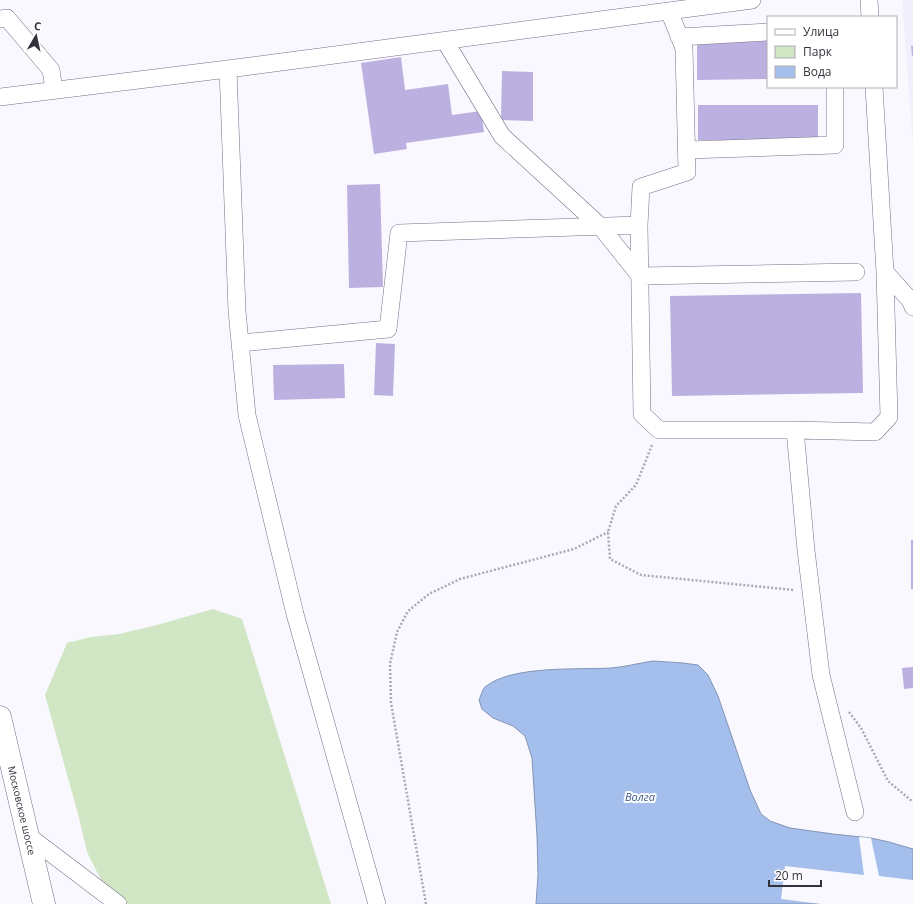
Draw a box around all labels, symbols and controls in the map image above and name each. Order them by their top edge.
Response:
north arrow [16,16,56,56]
legend [767,16,897,88]
text: С [33,18,42,34]
text: Улица [803,23,839,40]
text: Парк [803,43,833,60]
text: Вода [803,63,832,80]
street label: Московское шоссе [5,765,39,857]
water label: Волга [625,789,655,804]
scale bar [769,862,821,888]
text: 20 m [775,867,803,884]

